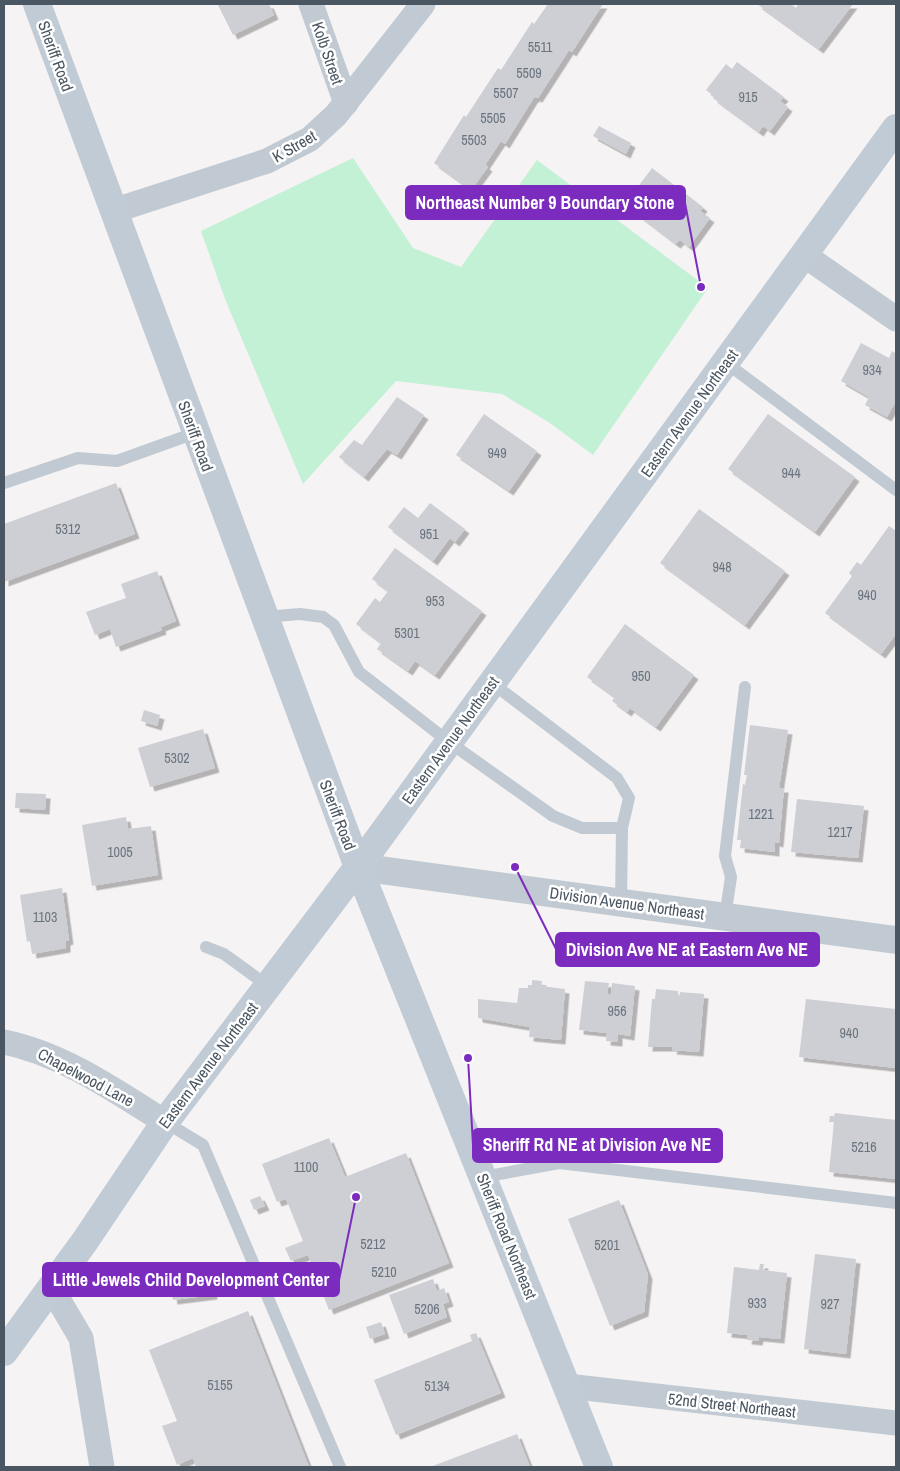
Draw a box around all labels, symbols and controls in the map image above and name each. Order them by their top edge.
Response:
street label: Sheriff Road [33,18,79,94]
street label: Kolb Street [307,19,349,88]
house number: 5511 [528,38,553,56]
house number: 5509 [516,64,542,82]
house number: 5507 [493,84,519,102]
house number: 915 [738,88,758,106]
house number: 5505 [480,109,506,127]
street label: K Street [268,124,320,167]
house number: 5503 [461,131,487,149]
callout: Northeast Number 9 Boundary Stone [406,186,685,219]
text: Northeast Number 9 Boundary Stone [415,190,675,215]
street label: Eastern Avenue Northeast [635,344,743,481]
house number: 934 [862,361,882,379]
street label: Sheriff Road [173,398,219,474]
house number: 949 [487,444,507,462]
house number: 944 [781,464,801,482]
house number: 5312 [55,520,81,538]
house number: 951 [419,525,439,543]
house number: 948 [712,558,732,576]
house number: 940 [857,586,877,604]
house number: 953 [425,592,445,610]
house number: 5301 [394,624,420,642]
house number: 950 [631,667,651,685]
street label: Eastern Avenue Northeast [396,671,504,808]
house number: 5302 [164,749,190,767]
street label: Sheriff Road [315,777,361,853]
house number: 1221 [748,805,774,823]
house number: 1217 [827,823,853,841]
house number: 1005 [107,843,133,861]
street label: Division Avenue Northeast [548,881,706,925]
house number: 1103 [33,908,57,926]
callout: Division Ave NE at Eastern Ave NE [556,933,819,966]
text: Division Ave NE at Eastern Ave NE [566,937,808,962]
street label: Eastern Avenue Northeast [153,997,263,1133]
house number: 956 [607,1002,627,1020]
house number: 940 [839,1024,859,1042]
street label: Chapelwood Lane [34,1042,138,1112]
callout: Sheriff Rd NE at Division Ave NE [473,1129,722,1162]
text: Sheriff Rd NE at Division Ave NE [483,1132,711,1157]
house number: 5216 [851,1138,877,1156]
house number: 1100 [294,1158,318,1176]
street label: Sheriff Road Northeast [472,1170,542,1303]
house number: 5212 [360,1235,386,1253]
house number: 5201 [594,1236,620,1254]
callout: Little Jewels Child Development Center [43,1263,339,1296]
house number: 5210 [371,1263,397,1281]
text: Little Jewels Child Development Center [53,1267,329,1292]
house number: 933 [747,1294,767,1312]
house number: 927 [820,1295,840,1313]
house number: 5206 [414,1300,440,1318]
house number: 5155 [207,1376,233,1394]
house number: 5134 [424,1377,450,1395]
street label: 52nd Street Northeast [667,1387,797,1423]

